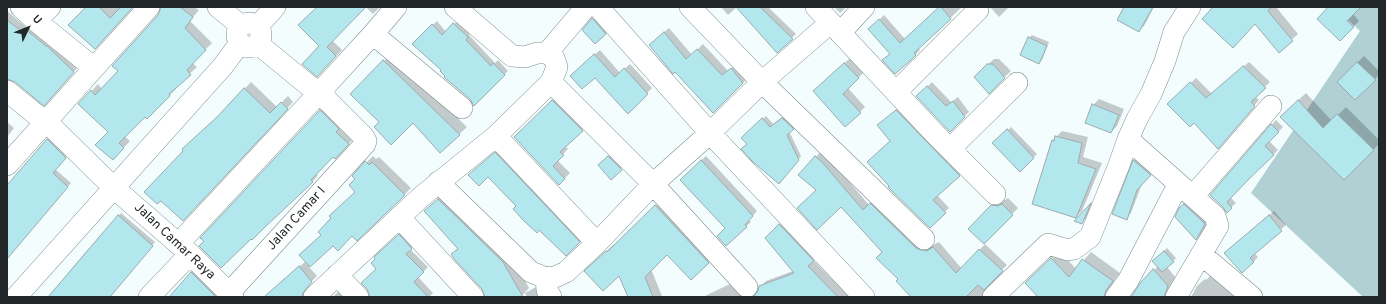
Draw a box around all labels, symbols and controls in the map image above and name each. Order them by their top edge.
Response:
north arrow [8,8,48,48]
text: U [29,12,45,27]
street label: Jalan Camar I [264,184,330,254]
street label: Jalan Camar Raya [130,200,218,284]

